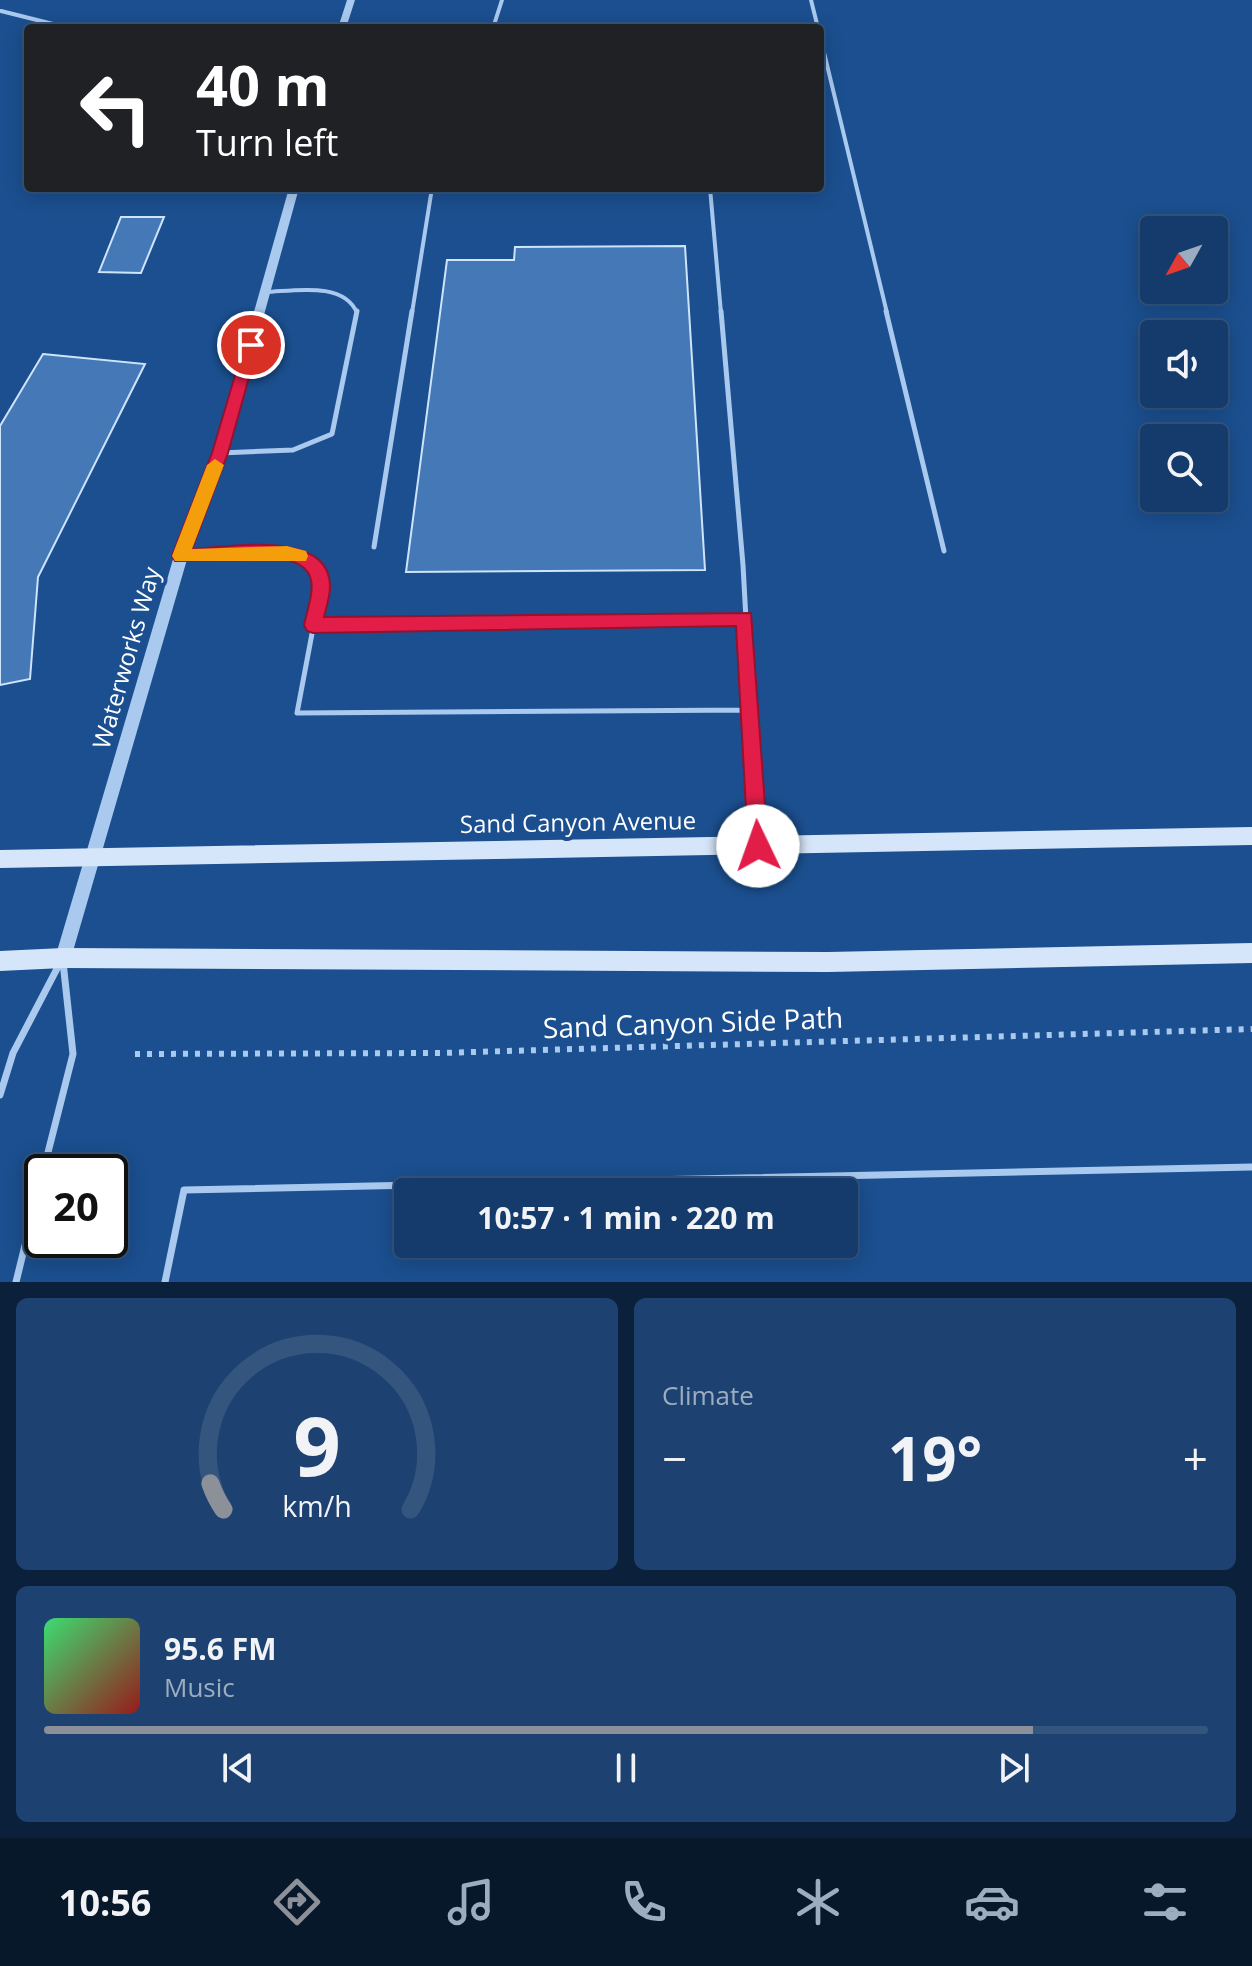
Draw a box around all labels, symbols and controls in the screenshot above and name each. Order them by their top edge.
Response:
text: 40 m [196,46,330,122]
icon: left [64,56,168,160]
text: Turn left [196,118,338,167]
north arrow [1140,216,1228,304]
map controls [1140,216,1228,512]
pin [217,311,285,379]
button: sound [1140,320,1228,408]
icon: arrive [229,323,273,367]
button: search [1140,424,1228,512]
street label: Waterworks Way [84,562,168,752]
street label: Sand Canyon Avenue [460,803,696,840]
position arrow [716,804,800,888]
street label: Sand Canyon Side Path [542,998,844,1046]
speed limit sign: 20 [24,1154,128,1258]
text: 10:57 · 1 min · 220 m [477,1197,775,1238]
text: Climate [662,1377,754,1413]
text: 9 [293,1387,341,1500]
text: 19° [888,1417,982,1499]
text: − [662,1428,687,1488]
text: + [1183,1428,1208,1488]
text: km/h [282,1486,352,1525]
text: 95.6 FM [164,1628,277,1669]
text: Music [164,1669,235,1705]
icon: previous [216,1746,260,1790]
icon: pause [604,1746,648,1790]
icon: next [992,1746,1036,1790]
icon: directions [269,1874,325,1930]
icon: music [443,1874,499,1930]
icon: phone [616,1874,672,1930]
icon: climate [790,1874,846,1930]
icon: car [964,1874,1020,1930]
icon: filters [1137,1874,1193,1930]
text: 10:56 [59,1878,151,1927]

